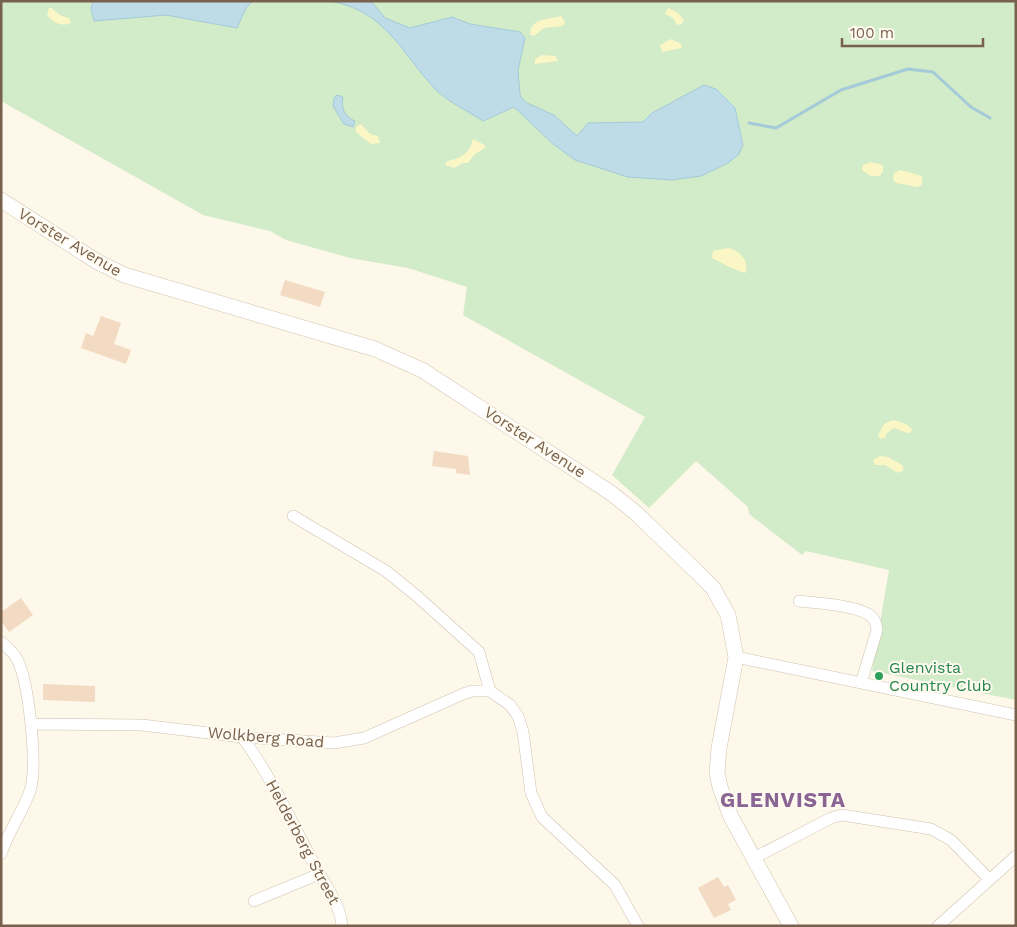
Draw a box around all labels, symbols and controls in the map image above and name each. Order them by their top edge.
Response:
scale bar [842,15,983,47]
text: 100 m [850,24,894,42]
street label: Vorster Avenue [15,204,125,280]
street label: Vorster Avenue [481,402,589,482]
place label: Glenvista Country Club [889,658,992,695]
marker: Glenvista Country Club [873,670,885,682]
street label: Wolkberg Road [207,722,325,752]
street label: Helderberg Street [262,776,344,908]
district label: GLENVISTA [720,787,846,812]

